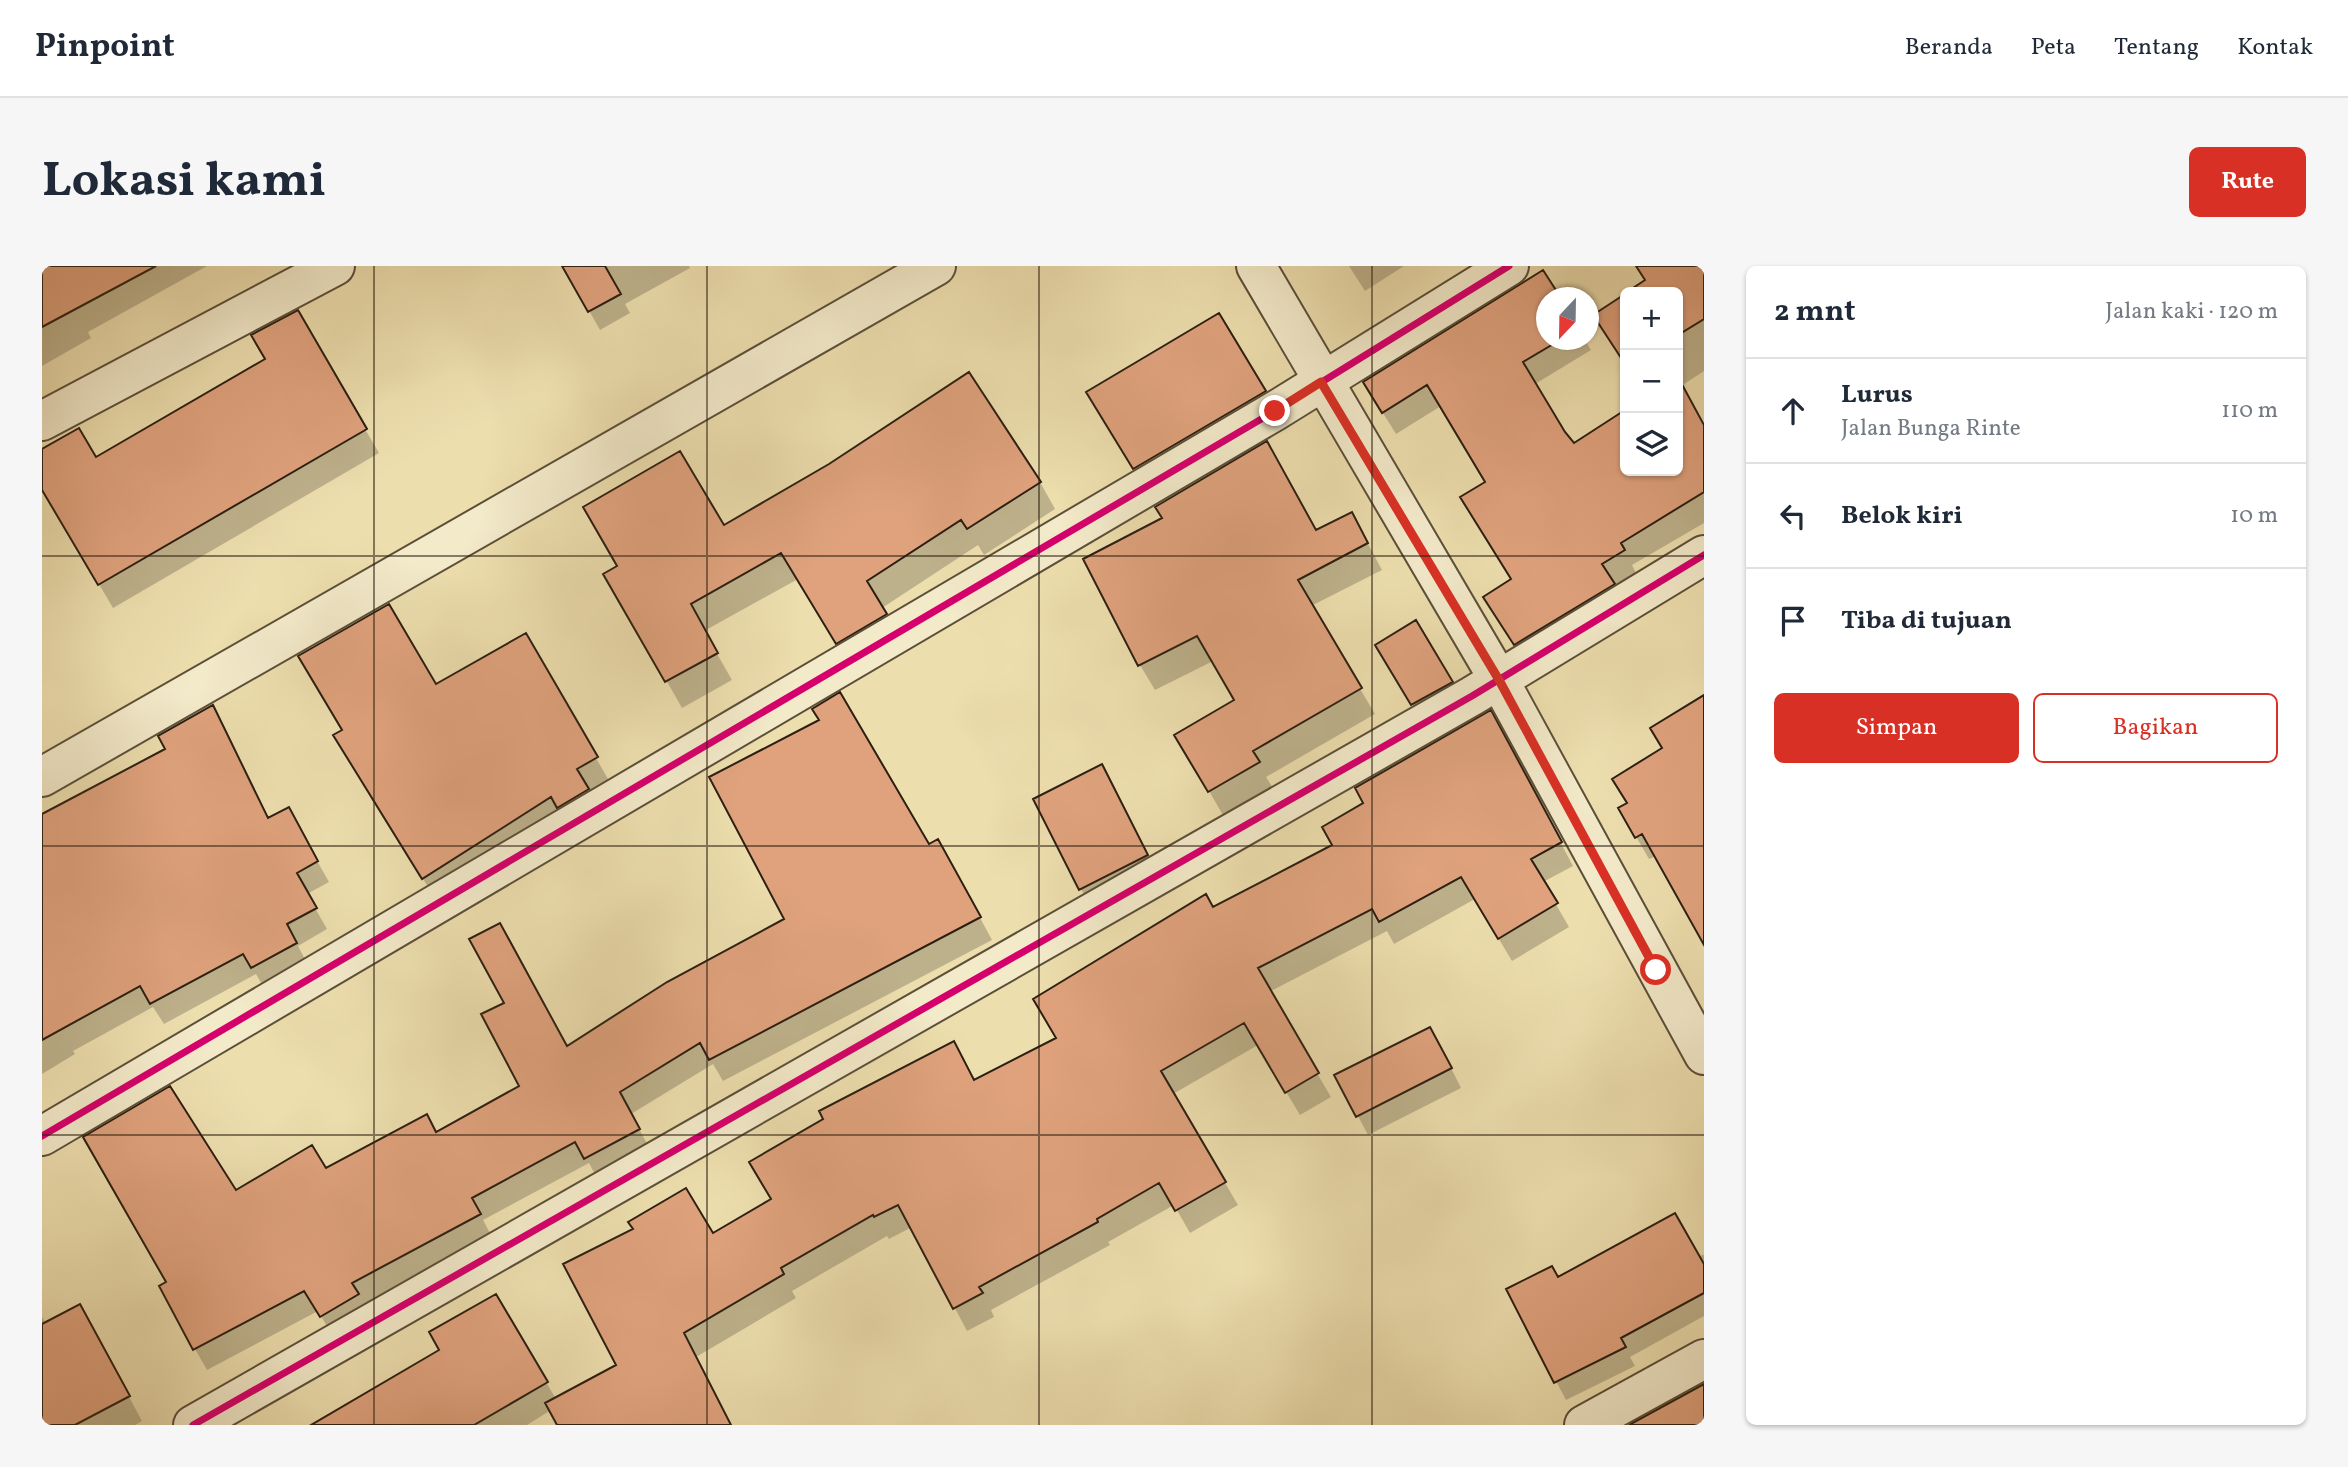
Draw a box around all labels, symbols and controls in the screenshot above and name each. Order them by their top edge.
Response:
text: Pinpoint [35,25,175,71]
text: Beranda [1905,31,1993,65]
text: Peta [2031,31,2076,65]
text: Tentang [2114,31,2199,65]
text: Kontak [2237,31,2313,65]
button: Rute [2189,147,2306,217]
text: Lokasi kami [42,148,326,217]
north arrow [1536,287,1599,350]
map controls [1620,287,1683,476]
button: + [1620,287,1683,350]
text: 2 mnt [1774,291,1855,333]
text: Jalan kaki · 120 m [2105,296,2278,328]
button: − [1620,350,1683,413]
text: Lurus [1841,377,1913,413]
icon: ahead [1774,392,1812,430]
route end [1259,395,1290,426]
text: 110 m [2221,395,2278,427]
button: layers [1620,413,1683,476]
text: Jalan Bunga Rinte [1841,413,2021,445]
icon: left [1774,497,1812,535]
text: Belok kiri [1841,498,1963,534]
text: 10 m [2230,500,2278,532]
icon: arrive [1774,602,1812,640]
text: Tiba di tujuan [1841,603,2012,639]
button: Simpan [1774,693,2019,763]
button: Bagikan [2033,693,2278,763]
route start [1640,954,1671,985]

